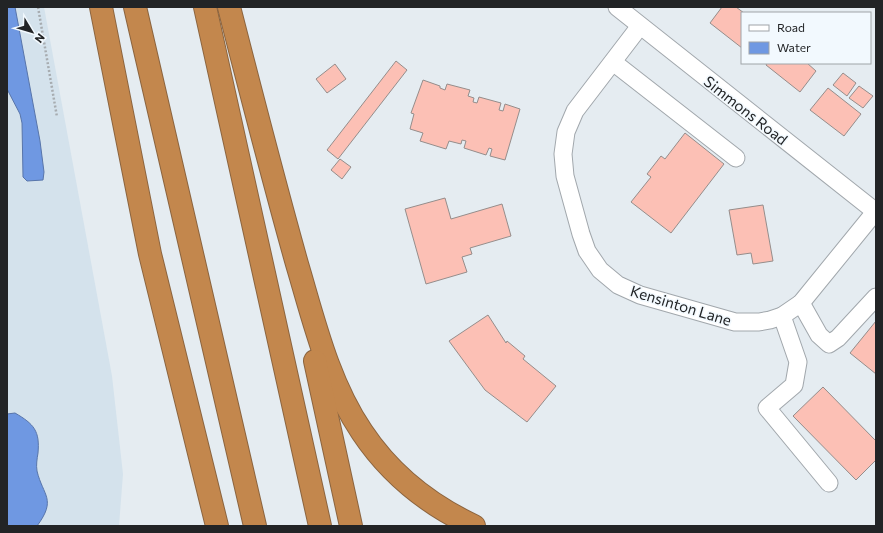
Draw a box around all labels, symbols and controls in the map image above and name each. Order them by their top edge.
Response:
north arrow [12,12,52,52]
legend [741,12,871,64]
text: Road [777,20,805,34]
text: N [33,31,48,46]
text: Water [777,40,811,54]
street label: Simmons Road [701,72,791,148]
street label: Kensinton Lane [628,281,734,329]

